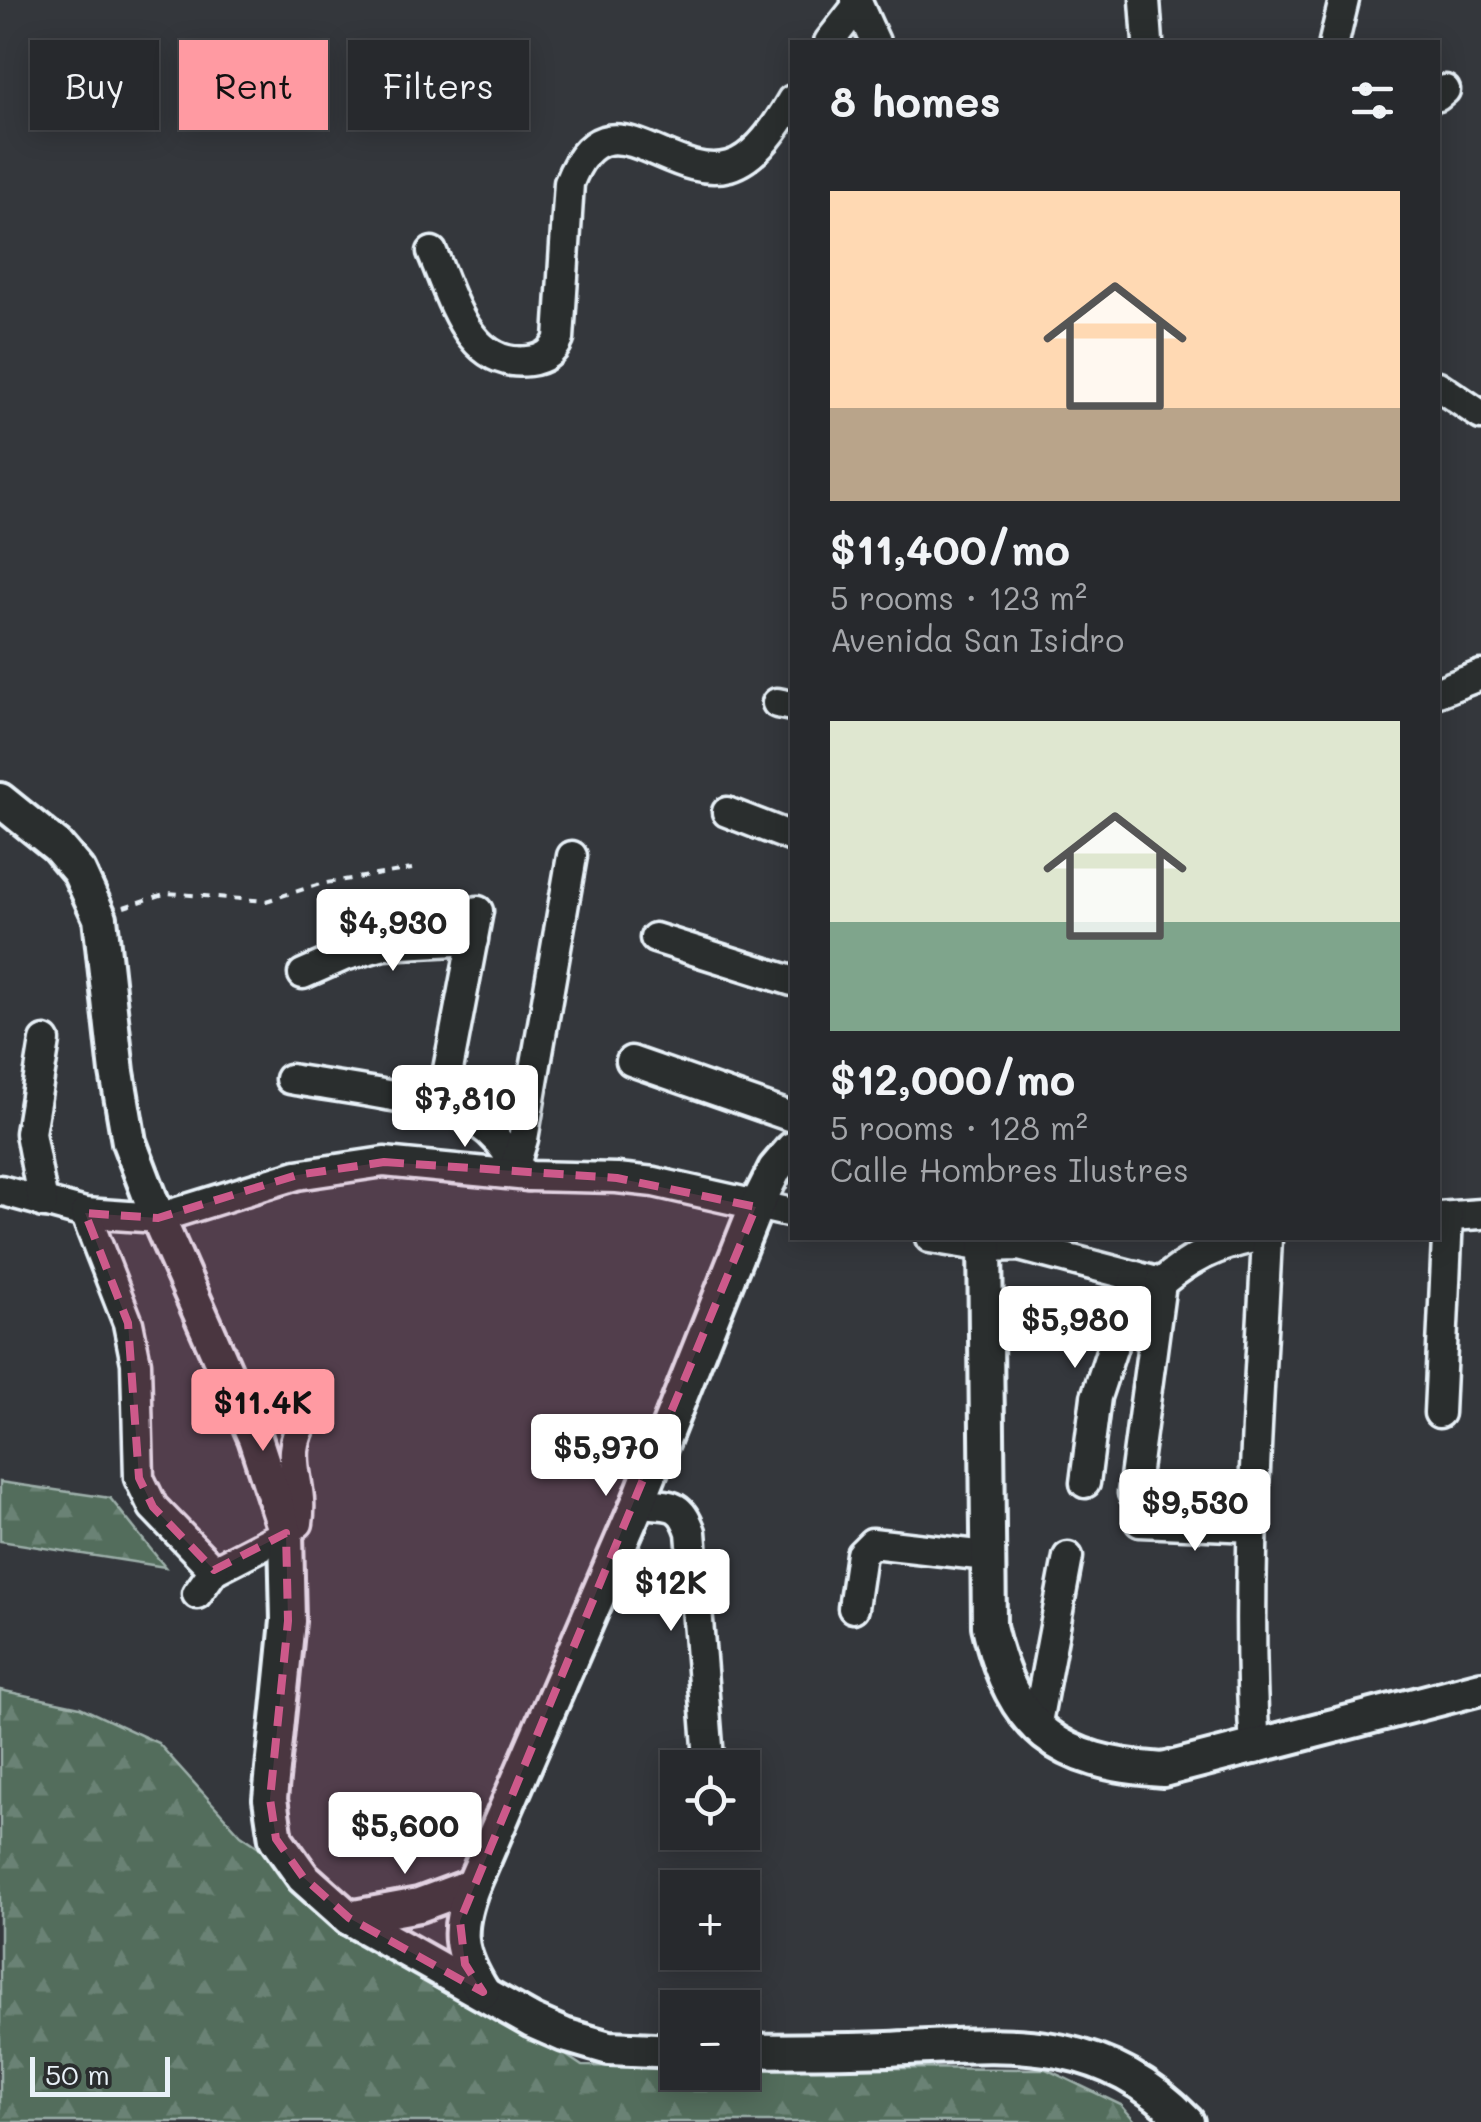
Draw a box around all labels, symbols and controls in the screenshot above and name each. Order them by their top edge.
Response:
chip: Buy [30,40,159,130]
chip: Rent [179,40,328,130]
chip: Filters [348,40,529,130]
text: 8 homes [830,73,1001,128]
icon: filters [1345,73,1400,128]
icon: home [1025,256,1205,436]
text: $11,400/mo [830,521,1070,576]
text: 5 rooms · 123 m² [830,576,1087,618]
text: Avenida San Isidro [830,618,1124,660]
icon: home [1025,786,1205,966]
pin: $4,930 [312,889,474,974]
text: $4,930 [339,900,447,942]
text: $12,000/mo [830,1051,1075,1106]
pin: $7,810 [384,1065,546,1150]
text: $7,810 [414,1076,516,1118]
text: 5 rooms · 128 m² [830,1106,1088,1148]
text: Calle Hombres Ilustres [830,1148,1189,1190]
pin: $5,980 [994,1286,1156,1371]
text: $5,980 [1021,1297,1129,1339]
pin: $11.4K [182,1369,344,1454]
text: $11.4K [213,1380,313,1422]
pin: $5,970 [525,1414,687,1499]
text: $5,970 [553,1425,659,1467]
pin: $9,530 [1114,1469,1276,1554]
text: $9,530 [1141,1480,1249,1522]
pin: $12K [612,1549,730,1634]
text: $12K [635,1560,707,1602]
map controls [660,1750,760,2090]
button: locate [660,1750,760,1850]
pin: $5,600 [324,1792,486,1877]
text: $5,600 [351,1803,459,1845]
button: + [660,1870,760,1970]
button: − [660,1990,760,2090]
scale bar [30,2052,170,2096]
text: 50 m [45,2056,110,2092]

